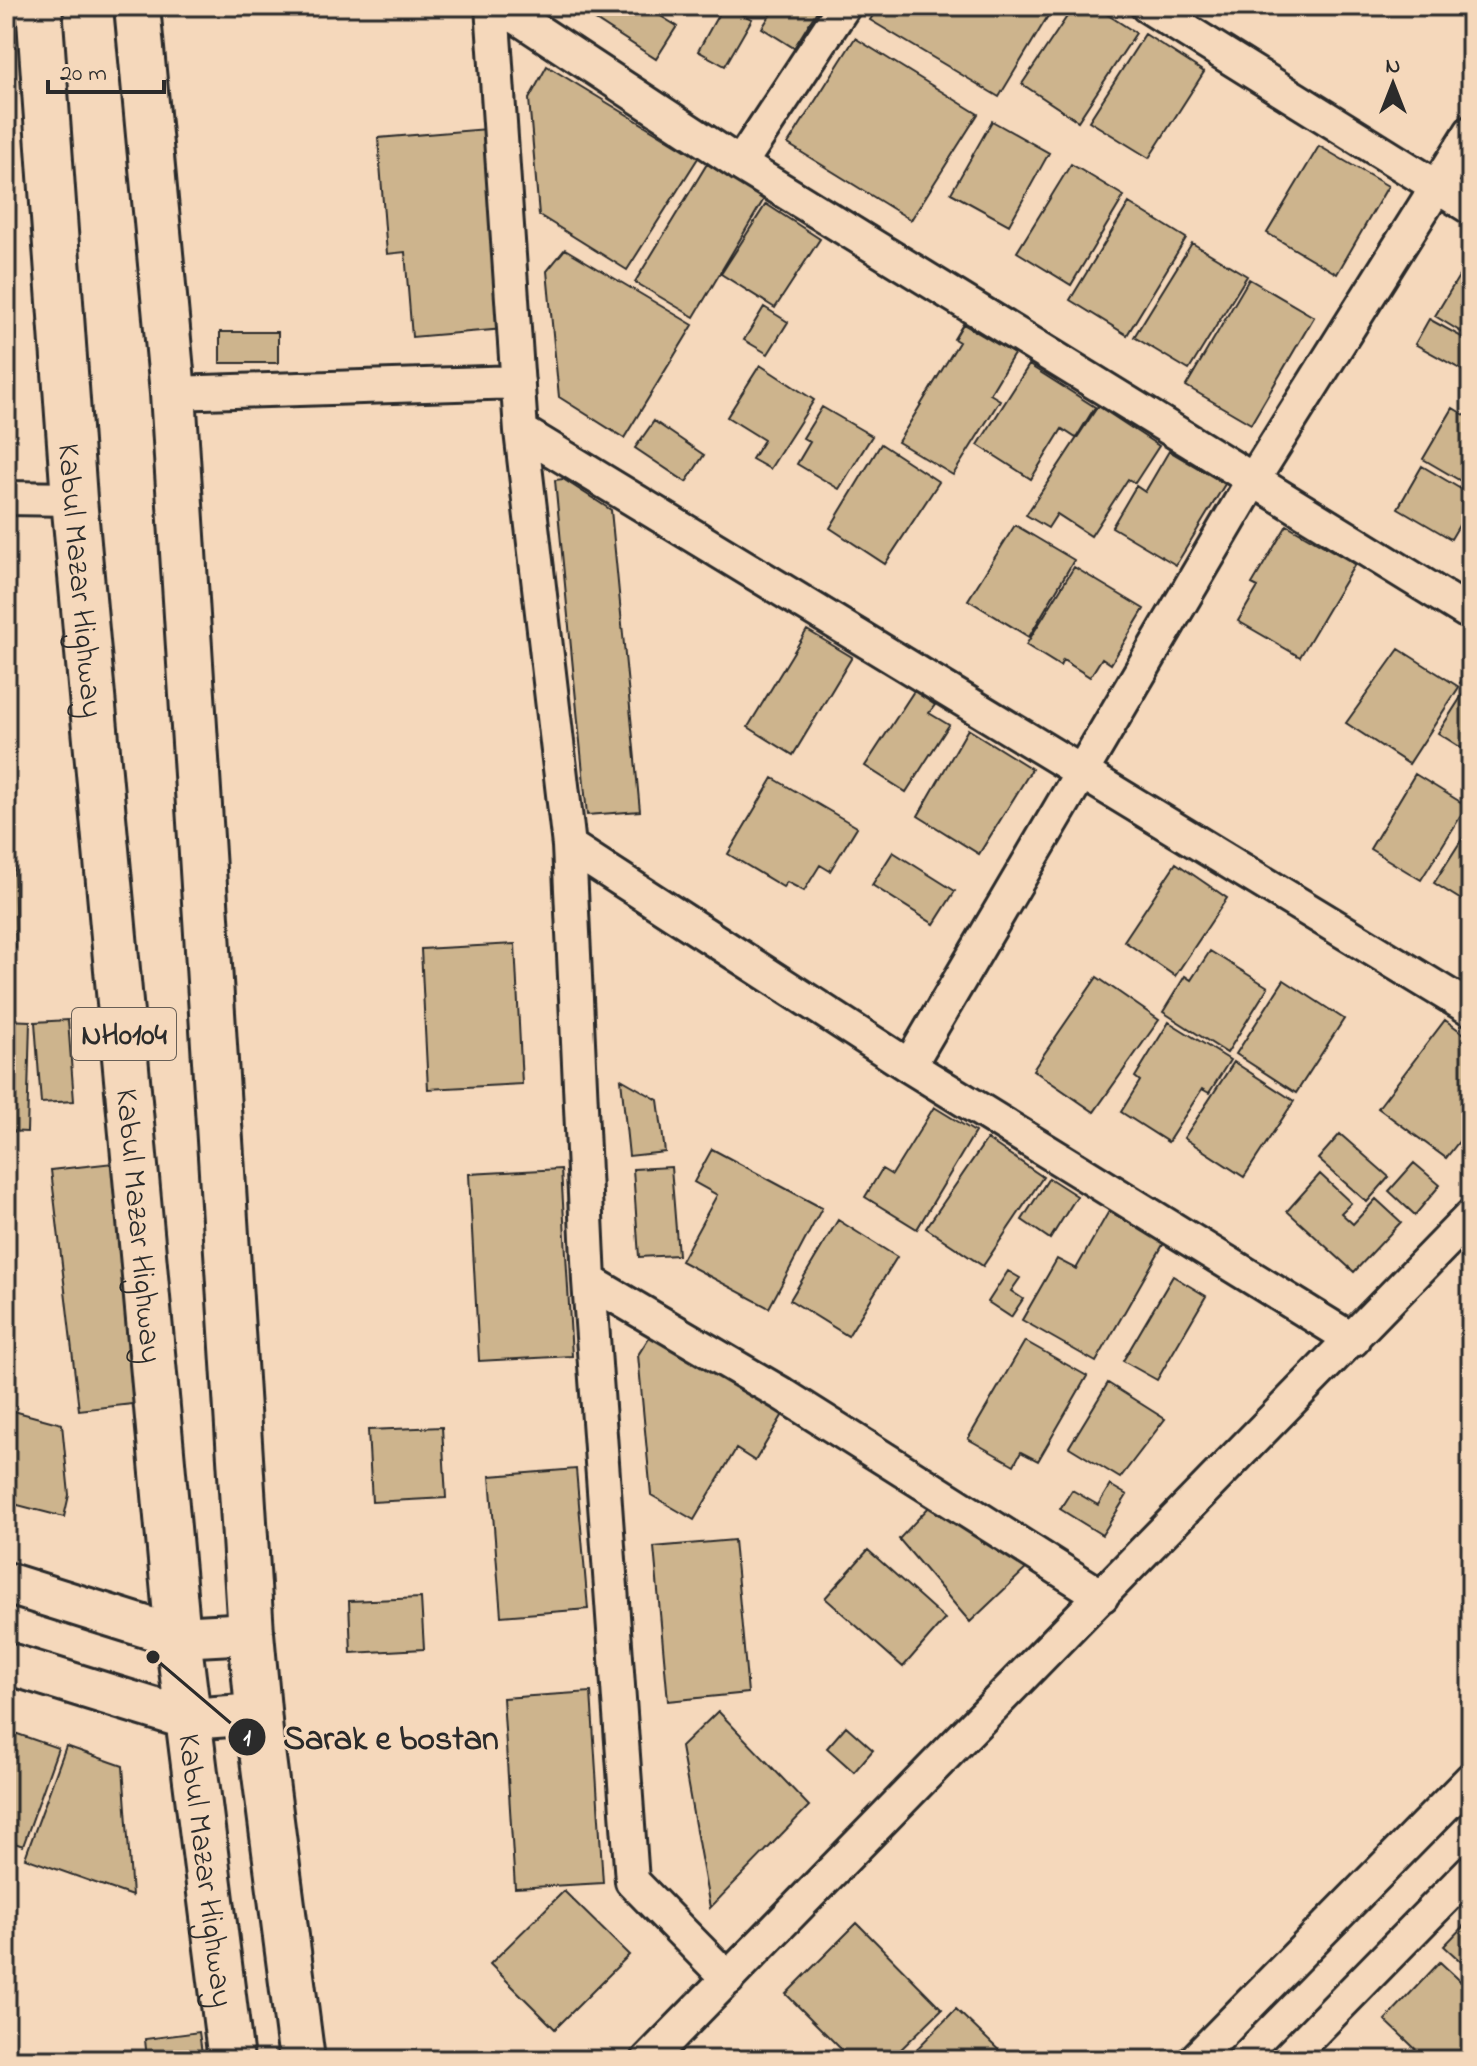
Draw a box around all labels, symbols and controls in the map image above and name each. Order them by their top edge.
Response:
scale bar [48,44,164,94]
north arrow [1353,44,1433,124]
text: N [1386,51,1400,83]
text: 20 m [60,57,107,92]
street label: Kabul Mazar Highway [43,442,114,720]
road number: NH0104 [72,1008,176,1060]
street label: Kabul Mazar Highway [101,1087,173,1365]
callout: Sarak e bostan [227,1708,515,1766]
text: Sarak e bostan [283,1716,499,1766]
text: 1 [243,1722,251,1757]
street label: Kabul Mazar Highway [163,1731,244,2010]

